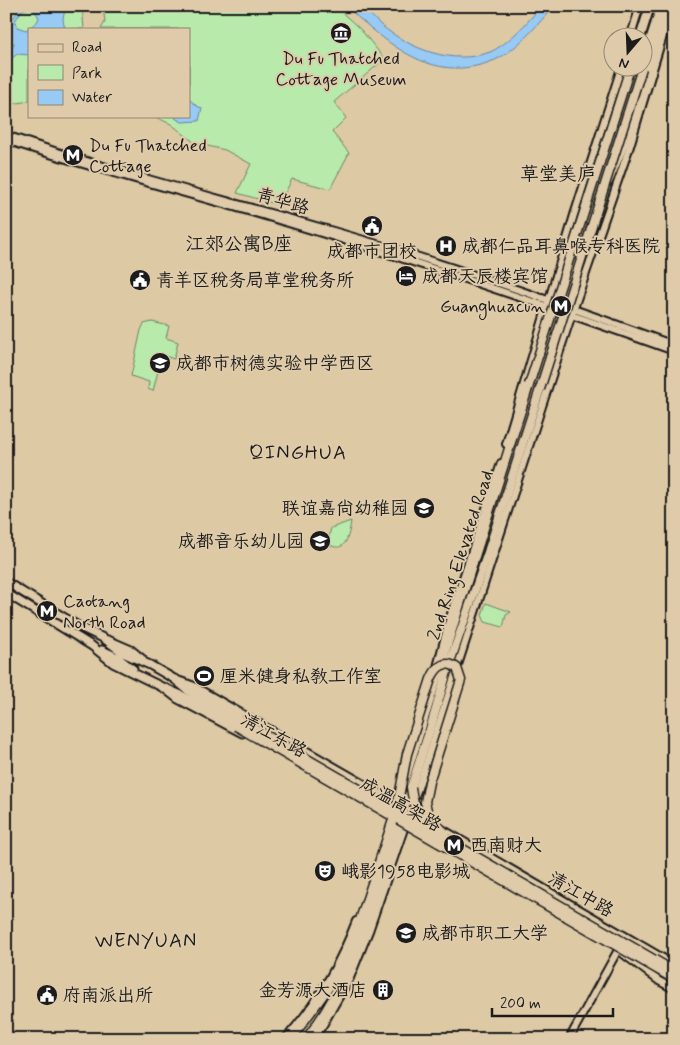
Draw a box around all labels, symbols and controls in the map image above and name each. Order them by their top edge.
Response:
museum icon: Du Fu Thatched Cottage Museum [329,21,353,45]
legend [28,28,190,118]
north arrow [602,28,652,78]
text: Road [72,38,102,58]
place label: Du Fu Thatched Cottage Museum [276,47,406,92]
text: N [617,53,631,73]
text: Park [72,64,102,84]
text: Water [72,88,112,108]
place label: Du Fu Thatched Cottage [89,134,207,179]
metro station icon: Du Fu Thatched Cottage [61,143,85,167]
district label: 草堂美庐 [520,162,596,187]
street label: 青华路 [253,183,312,221]
public building icon: 成都市团校 [360,214,384,238]
district label: 江郊公寓B座 [185,232,293,257]
hospital icon: 成都仁品耳鼻喉专科医院 [434,234,458,258]
place label: 成都仁品耳鼻喉专科医院 [462,235,660,259]
place label: 成都市团校 [327,240,417,264]
hotel icon: 成都天辰楼宾馆 [394,264,418,288]
place label: 成都天辰楼宾馆 [422,265,548,289]
public building icon: 青羊区税务局草堂税务所 [128,268,152,292]
place label: 青羊区税务局草堂税务所 [156,269,354,293]
metro station icon: Guanghuacun [549,294,573,318]
place label: Guanghuacun [440,295,545,320]
school or university icon: 成都市树德实验中学西区 [148,351,172,375]
place label: 成都市树德实验中学西区 [176,352,374,376]
district label: QINGHUA [249,440,347,467]
street label: 2nd Ring Elevated Road [422,467,502,644]
school or university icon: 联谊嘉尚幼稚园 [412,496,436,520]
place label: 联谊嘉尚幼稚园 [282,497,408,521]
school or university icon: 成都音乐幼儿园 [308,529,332,553]
place label: 成都音乐幼儿园 [178,530,304,554]
place label: Caotang North Road [63,590,146,635]
metro station icon: Caotang North Road [35,599,59,623]
sports icon: 厘米健身私教工作室 [192,664,216,688]
place label: 厘米健身私教工作室 [220,665,382,689]
street label: 清江东路 [236,708,311,764]
street label: 成温高架路 [356,772,445,838]
metro station icon: 西南财大 [442,833,466,857]
place label: 西南财大 [470,834,542,858]
theatre icon: 峨影1958电影城 [313,859,337,883]
place label: 峨影1958电影城 [341,860,470,884]
street label: 清江中路 [543,866,618,923]
school or university icon: 成都市职工大学 [394,921,418,945]
place label: 成都市职工大学 [422,922,548,946]
district label: WENYUAN [95,928,197,955]
building icon: 金芳源大酒店 [371,978,395,1002]
place label: 金芳源大酒店 [259,979,367,1003]
public building icon: 府南派出所 [35,983,59,1007]
place label: 府南派出所 [63,984,153,1008]
scale bar [492,985,614,1017]
text: 200 m [500,994,541,1014]

